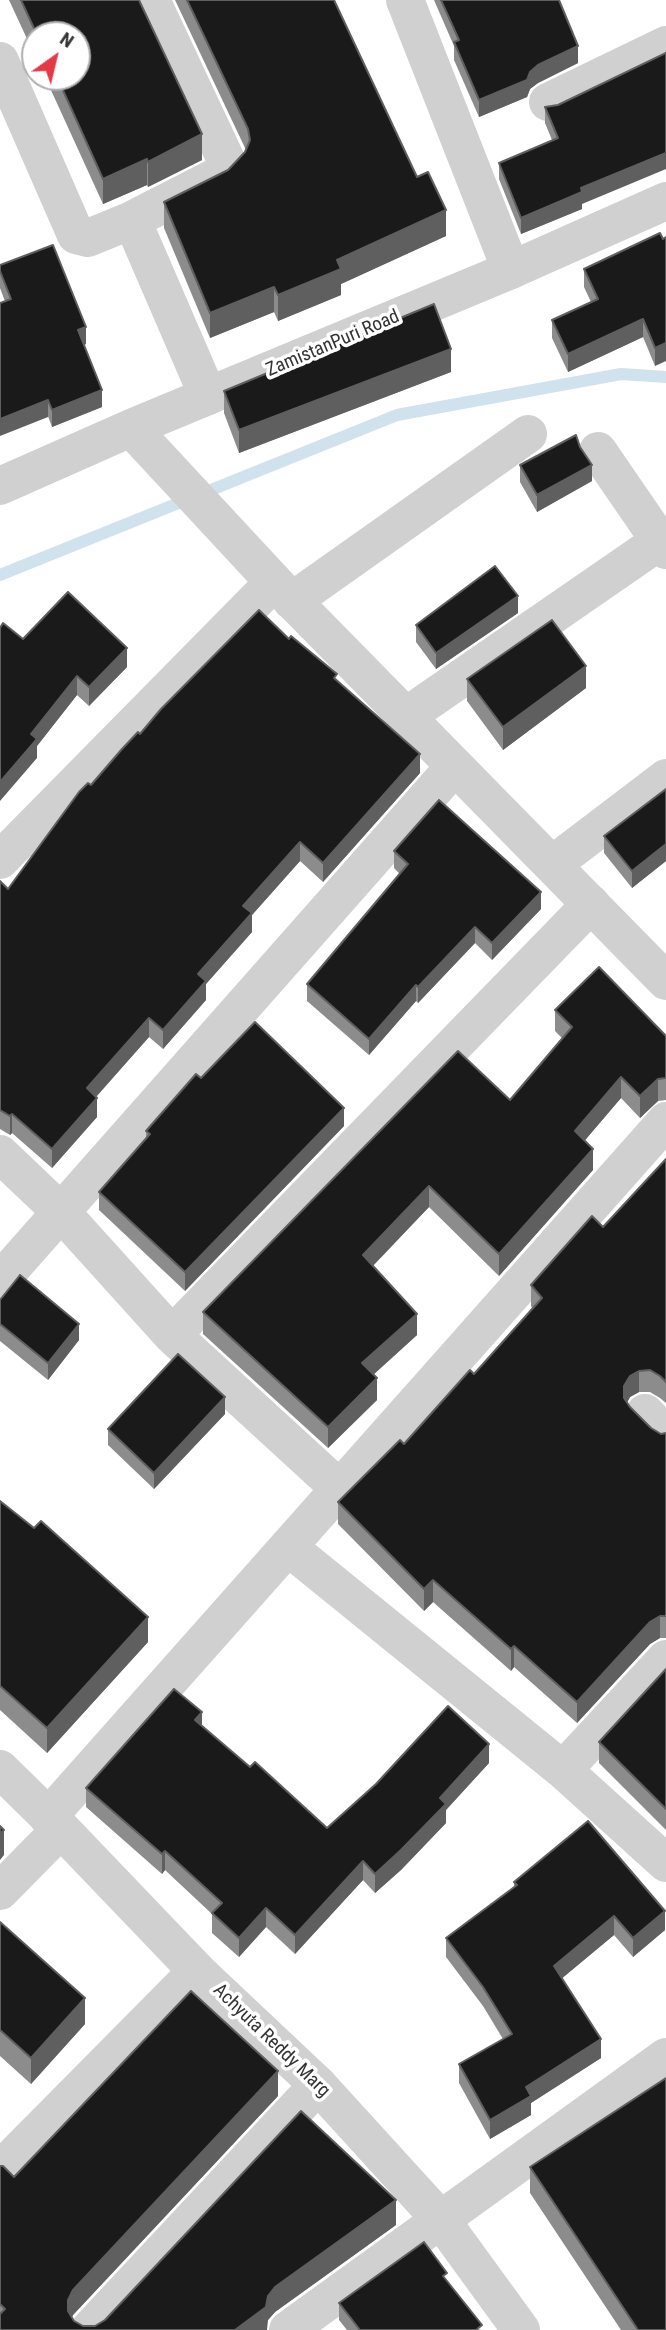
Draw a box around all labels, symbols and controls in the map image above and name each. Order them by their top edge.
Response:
north arrow [21,21,91,91]
text: N [56,27,78,53]
street label: ZamistanPuri Road [263,306,403,382]
street label: Achyuta Reddy Marg [208,1979,334,2103]

